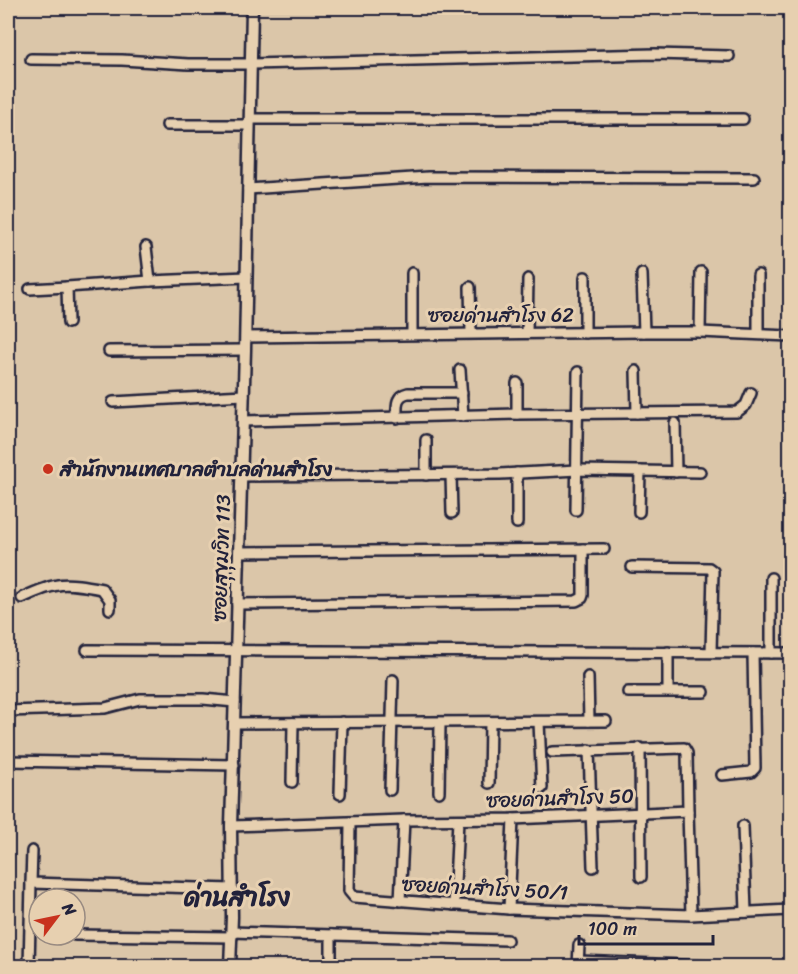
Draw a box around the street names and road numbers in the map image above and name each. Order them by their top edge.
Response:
street label: ซอยด่านสำโรง 62 [428,298,574,333]
street label: ซอยสุขุมวิท 113 [202,494,241,622]
street label: ซอยด่านสำโรง 50 [486,778,634,819]
street label: ซอยด่านสำโรง 50/1 [401,867,569,910]

